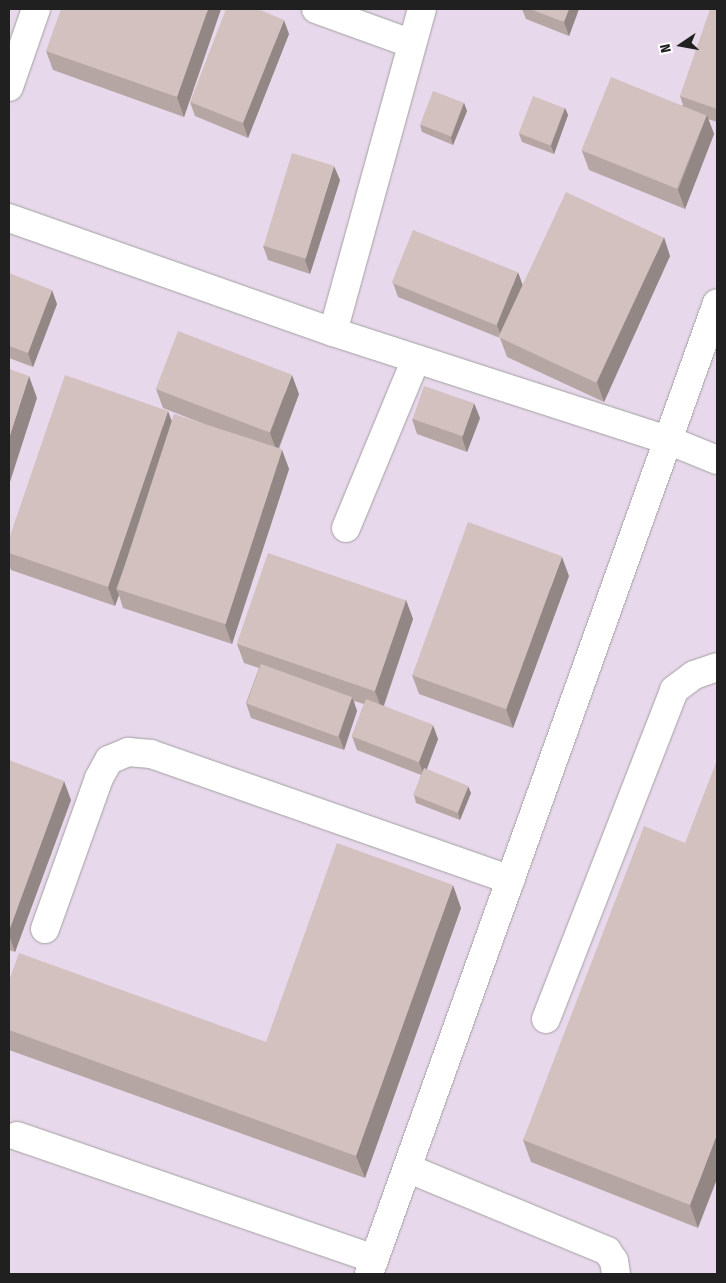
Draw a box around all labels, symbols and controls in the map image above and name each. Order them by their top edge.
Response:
north arrow [656,20,706,70]
text: N [657,42,675,54]

